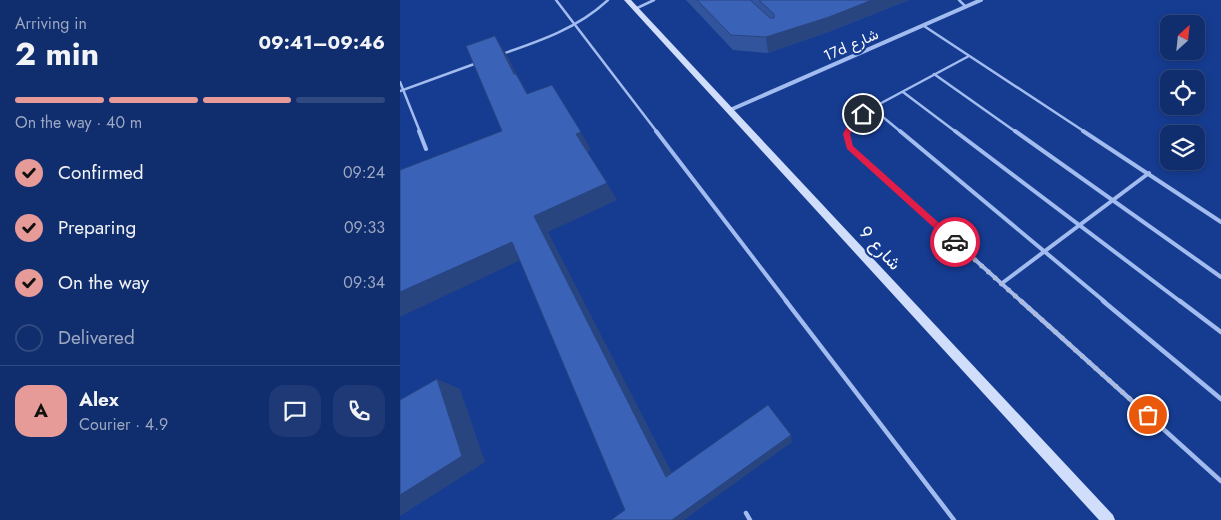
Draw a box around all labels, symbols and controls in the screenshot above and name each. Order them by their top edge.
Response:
text: Arriving in [15,12,87,35]
north arrow [1160,15,1205,60]
map controls [1160,15,1205,170]
street label: 17d شارع [820,23,882,67]
text: 09:41–09:46 [258,29,385,56]
text: 2 min [15,31,99,77]
button: locate [1160,70,1205,115]
pin [842,93,884,135]
icon: home [849,100,877,128]
text: On the way · 40 m [15,111,142,134]
button: layers [1160,125,1205,170]
icon: check [15,159,43,187]
text: Confirmed [58,159,144,186]
text: 09:24 [343,161,385,184]
icon: check [15,214,43,242]
text: Preparing [58,214,136,241]
text: 09:33 [344,216,385,239]
courier [930,217,980,267]
street label: شارع 9 [853,220,907,276]
icon: car [941,228,969,256]
icon: check [15,269,43,297]
text: On the way [58,269,149,296]
text: 09:34 [343,271,385,294]
text: Delivered [58,324,135,351]
button: chat [269,385,321,437]
button: phone [333,385,385,437]
text: Alex [79,386,119,413]
pin [1127,394,1169,436]
text: A [34,397,48,424]
icon: bag [1134,401,1162,429]
text: Courier · 4.9 [79,413,168,436]

